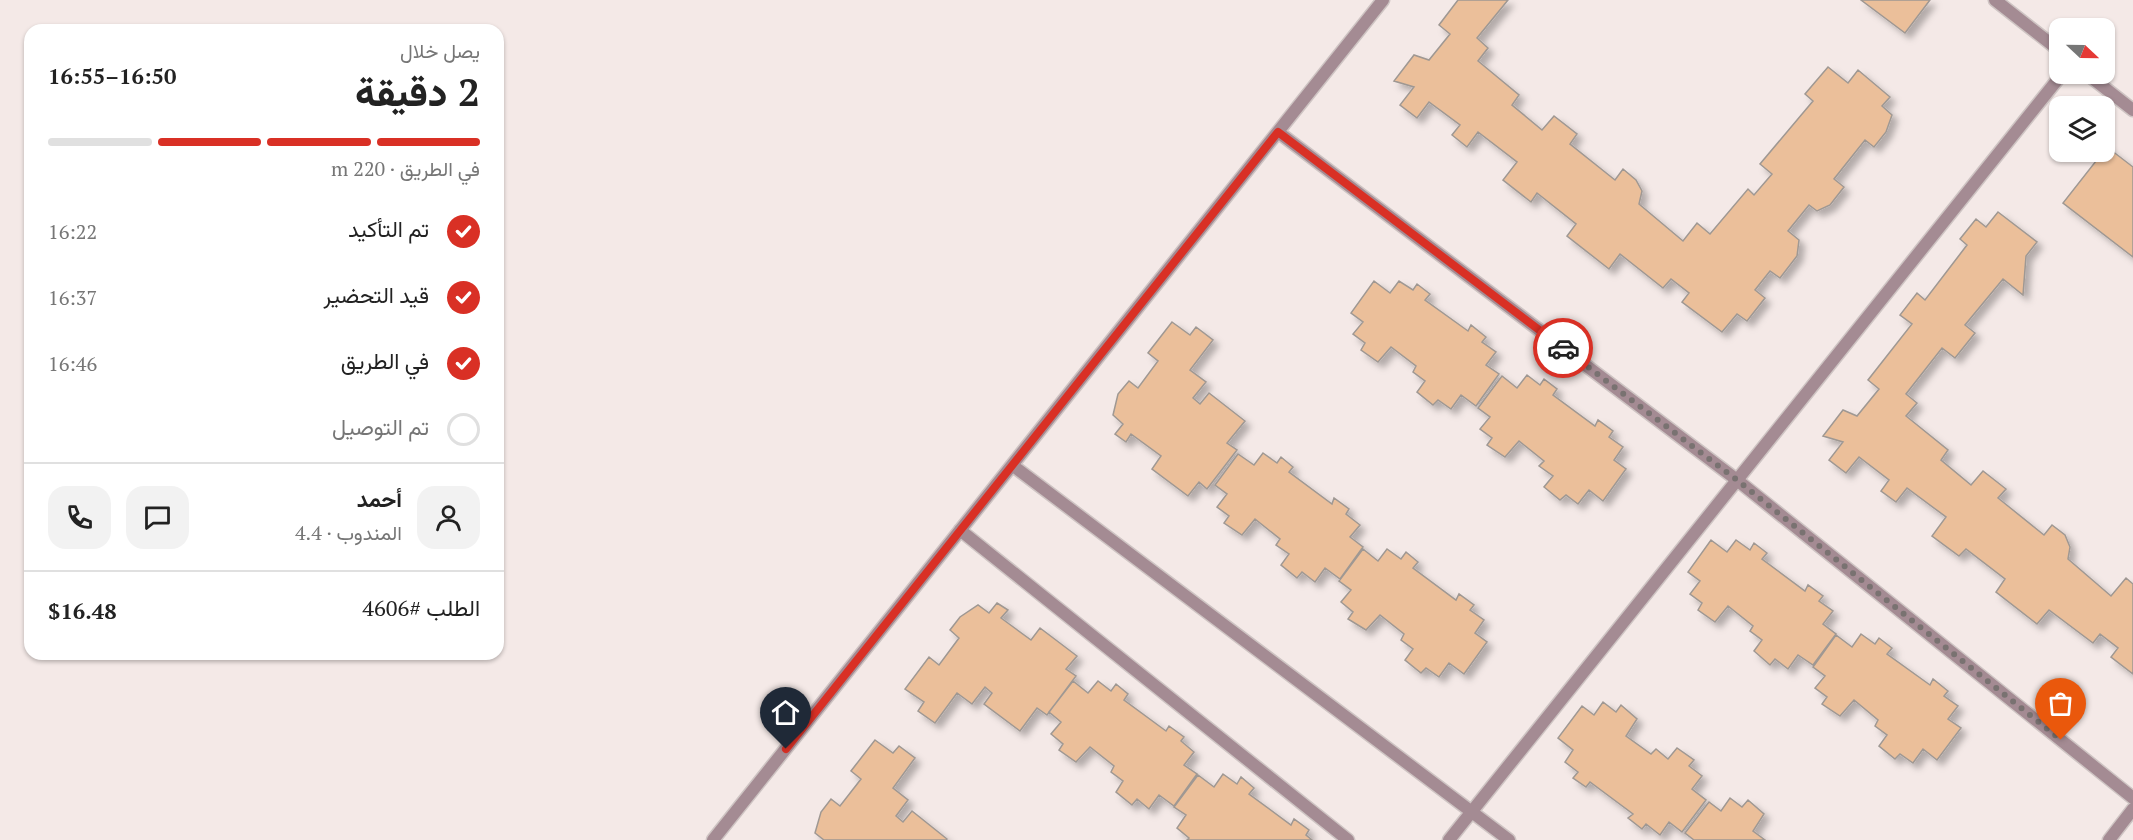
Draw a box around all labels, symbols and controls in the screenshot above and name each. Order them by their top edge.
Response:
north arrow [2049,18,2115,84]
map controls [2049,18,2115,162]
text: يصل خلال [400,37,480,64]
text: 16:50–16:55 [48,61,176,90]
text: 2 دقيقة [355,65,480,117]
button: layers [2049,96,2115,162]
text: في الطريق · 220 m [331,155,480,182]
text: تم التأكيد [348,214,429,243]
icon: check [447,215,480,248]
text: 16:22 [48,218,97,245]
text: قيد التحضير [323,280,429,309]
icon: check [447,281,480,314]
text: 16:37 [48,284,97,311]
courier [1533,318,1593,378]
icon: car [1547,332,1580,365]
text: في الطريق [341,346,429,375]
icon: check [447,347,480,380]
text: 16:46 [48,350,97,377]
text: تم التوصيل [332,412,429,441]
text: أحمد [357,484,402,513]
button: phone [48,486,111,549]
button: chat [126,486,189,549]
button: person [417,486,480,549]
text: المندوب · 4.4 [295,519,402,546]
text: الطلب #4606 [362,593,480,622]
text: $16.48 [48,596,117,625]
pin [2035,678,2086,740]
pin [760,687,811,749]
icon: bag [2044,687,2077,720]
icon: home [769,696,802,729]

